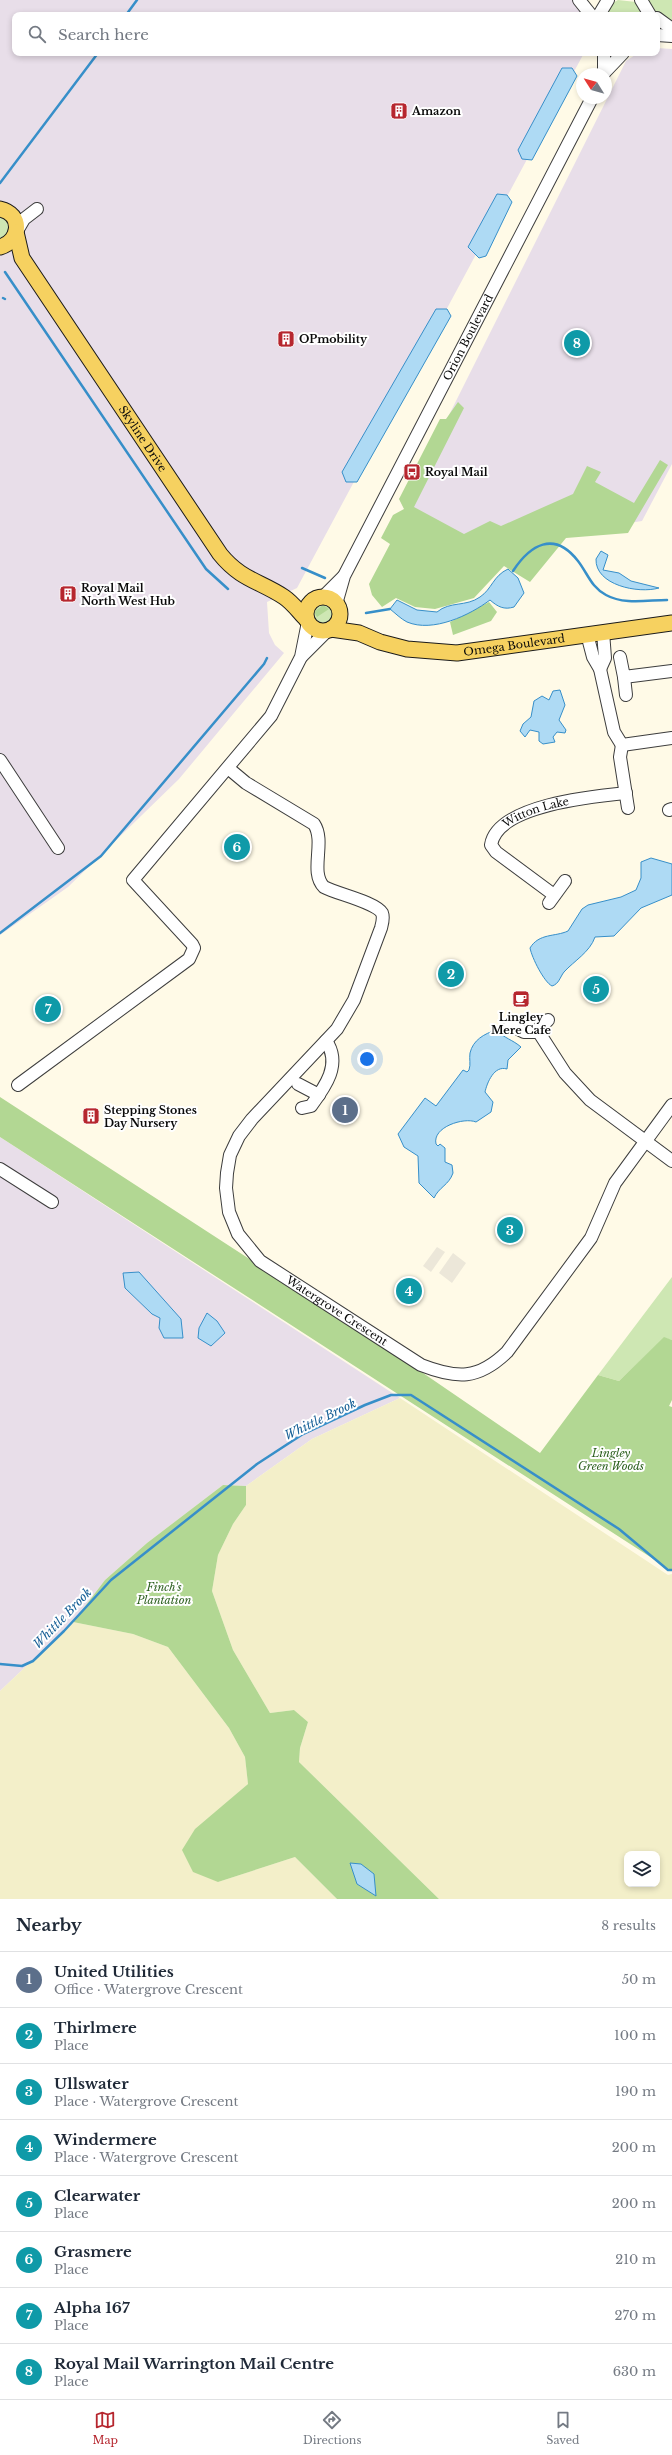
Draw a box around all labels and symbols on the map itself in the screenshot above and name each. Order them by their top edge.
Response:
north arrow [576,68,612,104]
building icon: Amazon [389,101,409,121]
place label: Amazon [411,104,461,118]
street label: Orion Boulevard [440,291,496,383]
pin: 8 [564,328,590,358]
building icon: OPmobility [276,329,296,349]
place label: OPmobility [299,332,368,346]
street label: Skyline Drive [116,403,170,474]
bus stop icon: Royal Mail [402,462,422,482]
place label: Royal Mail [425,465,488,479]
place label: Royal Mail North West Hub [81,581,175,608]
building icon: Royal Mail North West Hub [58,584,78,604]
street label: Omega Boulevard [463,631,566,659]
street label: Witton Lake [499,794,570,831]
pin: 6 [224,832,250,862]
pin: 2 [438,959,464,989]
pin: 5 [583,974,609,1004]
cafe icon: Lingley Mere Cafe [511,989,531,1009]
pin: 7 [35,994,61,1024]
place label: Lingley Mere Cafe [491,1010,552,1037]
your location [357,1049,377,1069]
pin: 1 [332,1095,358,1125]
place label: Stepping Stones Day Nursery [104,1103,197,1130]
building icon: Stepping Stones Day Nursery [81,1106,101,1126]
pin: 3 [497,1215,523,1245]
street label: Watergrove Crescent [283,1272,391,1349]
pin: 4 [396,1276,422,1306]
water label: Whittle Brook [282,1395,358,1443]
park label: Lingley Green Woods [578,1446,644,1473]
park label: Finch's Plantation [136,1580,191,1607]
water label: Whittle Brook [30,1585,94,1651]

